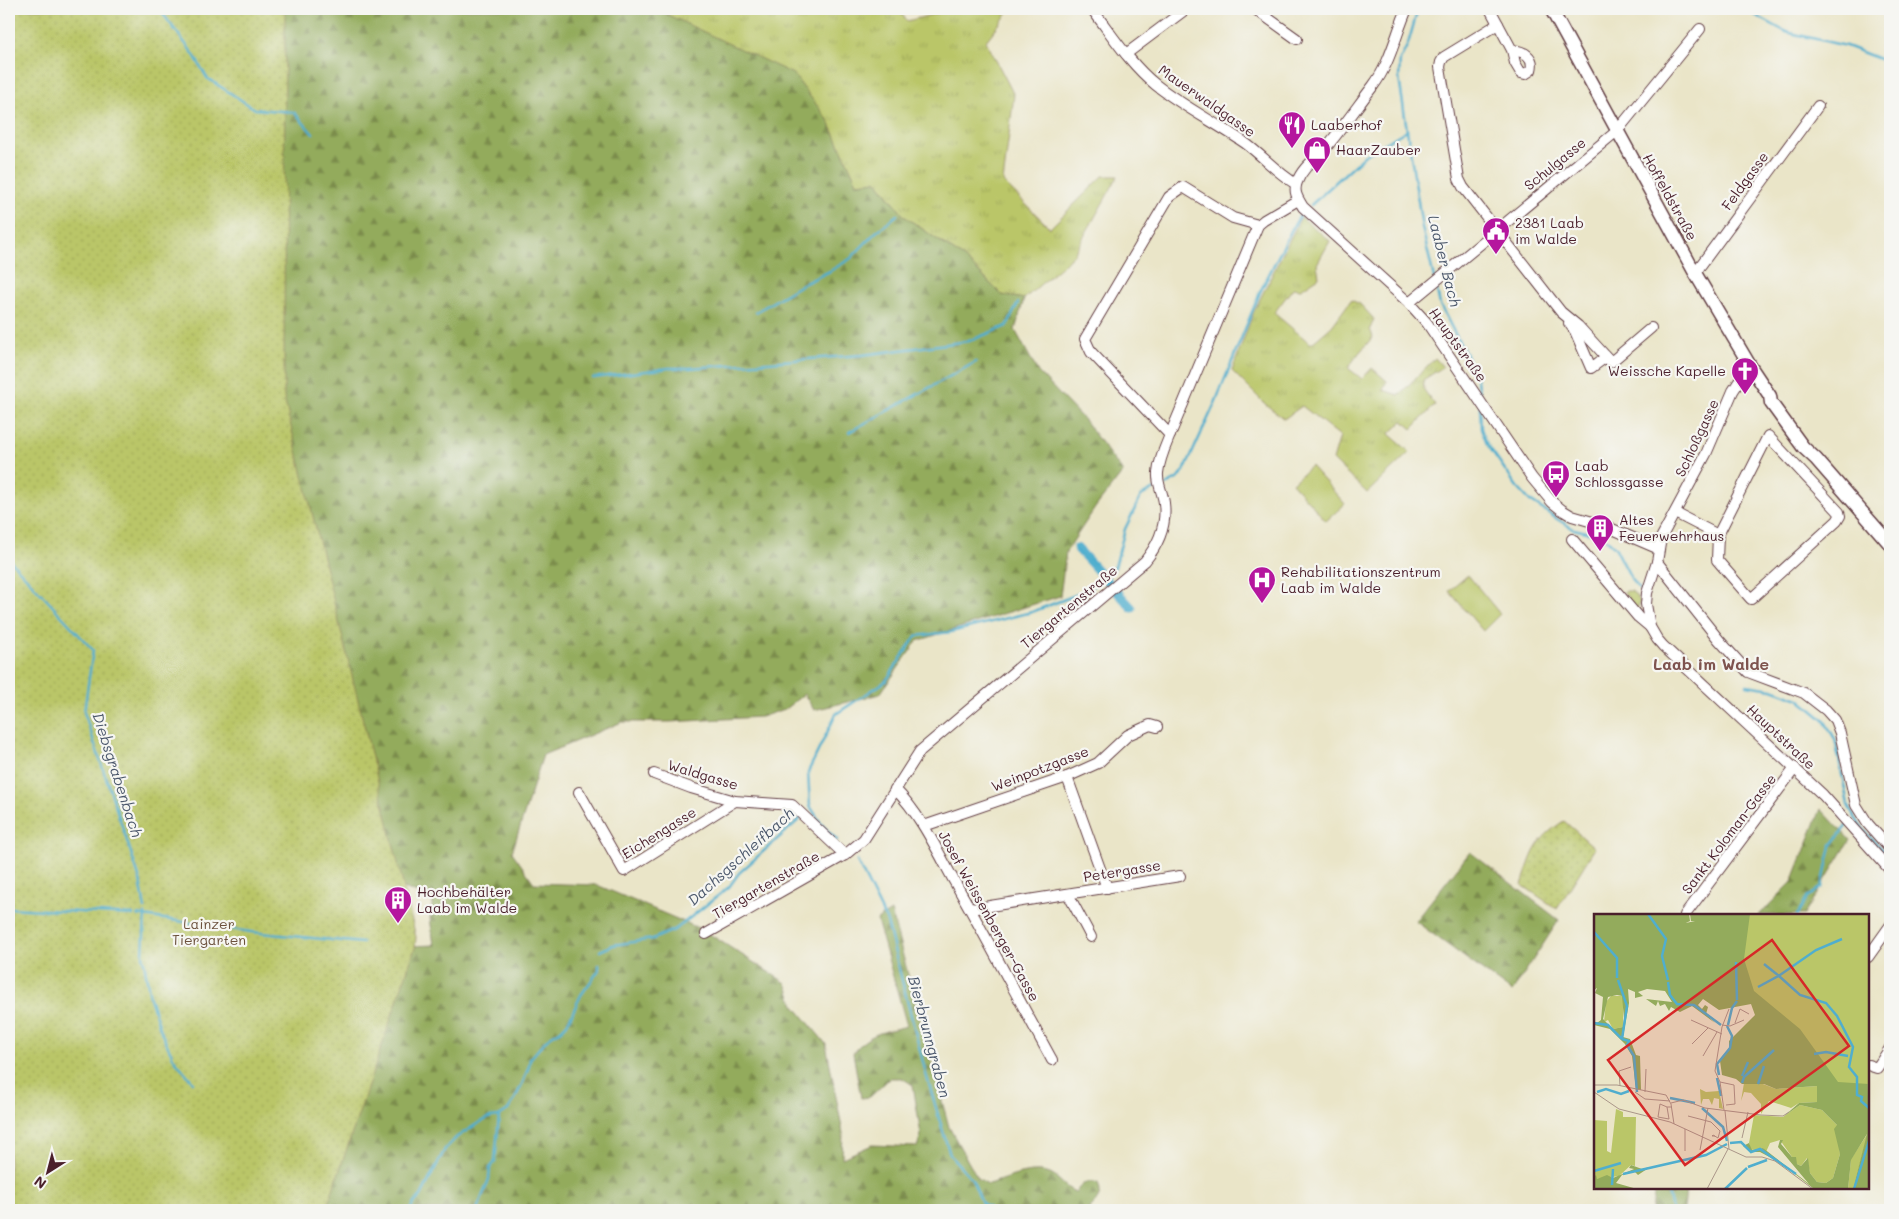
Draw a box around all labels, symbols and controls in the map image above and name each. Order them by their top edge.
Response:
street label: Mauerwaldgasse [1155,60,1260,141]
restaurant icon: Laaberhof [1277,110,1307,149]
place label: Laaberhof [1311,115,1383,134]
street label: Schulgasse [1520,133,1590,194]
shop icon: HaarZauber [1302,135,1332,174]
place label: HaarZauber [1336,140,1421,159]
street label: Feldgasse [1717,148,1772,214]
street label: Hoffeldstraße [1639,150,1702,244]
water label: Laaber Bach [1424,213,1466,309]
place label: 2381 Laab im Walde [1515,213,1584,248]
public building icon: 2381 Laab im Walde [1481,216,1511,255]
street label: Hauptstraße [1425,304,1492,386]
church icon: Weissche Kapelle [1730,356,1760,395]
place label: Weissche Kapelle [1608,361,1726,380]
street label: Schloßgasse [1670,396,1723,480]
place label: Laab Schlossgasse [1575,456,1664,491]
bus stop icon: Laab Schlossgasse [1541,459,1571,498]
place label: Altes Feuerwehrhaus [1619,510,1724,545]
building icon: Altes Feuerwehrhaus [1585,513,1615,552]
street label: Tiergartenstraße [1016,561,1121,653]
place label: Rehabilitationszentrum Laab im Walde [1281,562,1441,597]
hospital icon: Rehabilitationszentrum Laab im Walde [1247,565,1277,604]
district label: Laab im Walde [1653,653,1769,674]
street label: Hauptstraße [1743,700,1820,773]
water label: Diebsgrabenbach [88,710,148,840]
street label: Weinpotzgasse [988,741,1091,796]
street label: Waldgasse [666,755,741,794]
street label: Sankt Koloman-Gasse [1677,770,1780,898]
street label: Eichengasse [618,802,699,863]
water label: Dachsgschleifbach [683,803,798,910]
street label: Josef Weissenberger-Gasse [934,827,1044,1004]
street label: Tiergartenstraße [709,846,823,923]
street label: Petergasse [1082,855,1162,886]
place label: Hochbehälter Laab im Walde [417,882,517,917]
building icon: Hochbehälter Laab im Walde [383,885,413,924]
park label: Lainzer Tiergarten [172,914,246,949]
inset map [1594,914,1869,1189]
water label: Bierbrunngraben [904,974,956,1100]
north arrow [22,1146,72,1196]
text: N [30,1172,50,1194]

